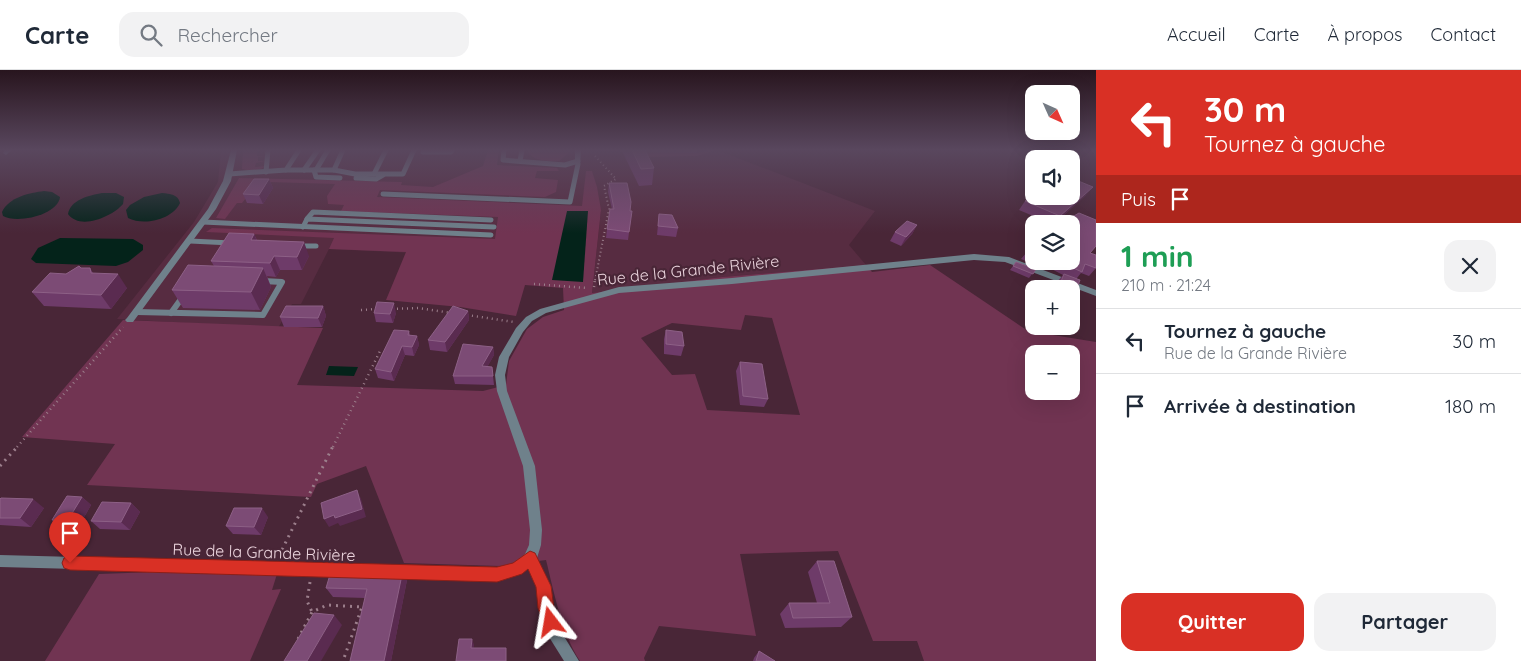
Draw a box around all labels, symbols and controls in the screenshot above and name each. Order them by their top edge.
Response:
search box [119,12,469,57]
text: Carte [25,20,89,50]
icon: search [137,21,165,49]
text: Rechercher [177,23,278,47]
text: Accueil [1167,23,1226,46]
text: Carte [1254,23,1299,46]
text: À propos [1327,23,1403,46]
text: Contact [1431,23,1496,46]
north arrow [1025,85,1080,140]
map controls [1025,85,1080,400]
text: 30 m [1204,87,1286,131]
icon: left [1121,90,1186,155]
text: Tournez à gauche [1204,130,1386,158]
button: sound [1025,150,1080,205]
icon: arrive [1166,185,1194,213]
text: Puis [1121,187,1156,211]
button: layers [1025,215,1080,270]
text: 1 min [1121,237,1194,275]
button: close [1444,240,1496,292]
street label: Rue de la Grande Rivière [596,250,780,290]
text: 210 m · 21:24 [1121,275,1211,295]
button: + [1025,280,1080,335]
text: Tournez à gauche [1164,319,1326,343]
icon: left [1121,327,1149,355]
text: 30 m [1452,329,1496,353]
text: Rue de la Grande Rivière [1164,343,1347,363]
button: − [1025,345,1080,400]
icon: arrive [1121,392,1149,420]
text: Arrivée à destination [1164,394,1356,418]
text: 180 m [1445,394,1496,418]
pin [49,512,91,563]
icon: arrive [56,519,84,547]
street label: Rue de la Grande Rivière [172,539,356,565]
button: Quitter [1121,593,1304,651]
button: Partager [1314,593,1496,651]
position arrow [524,595,576,647]

